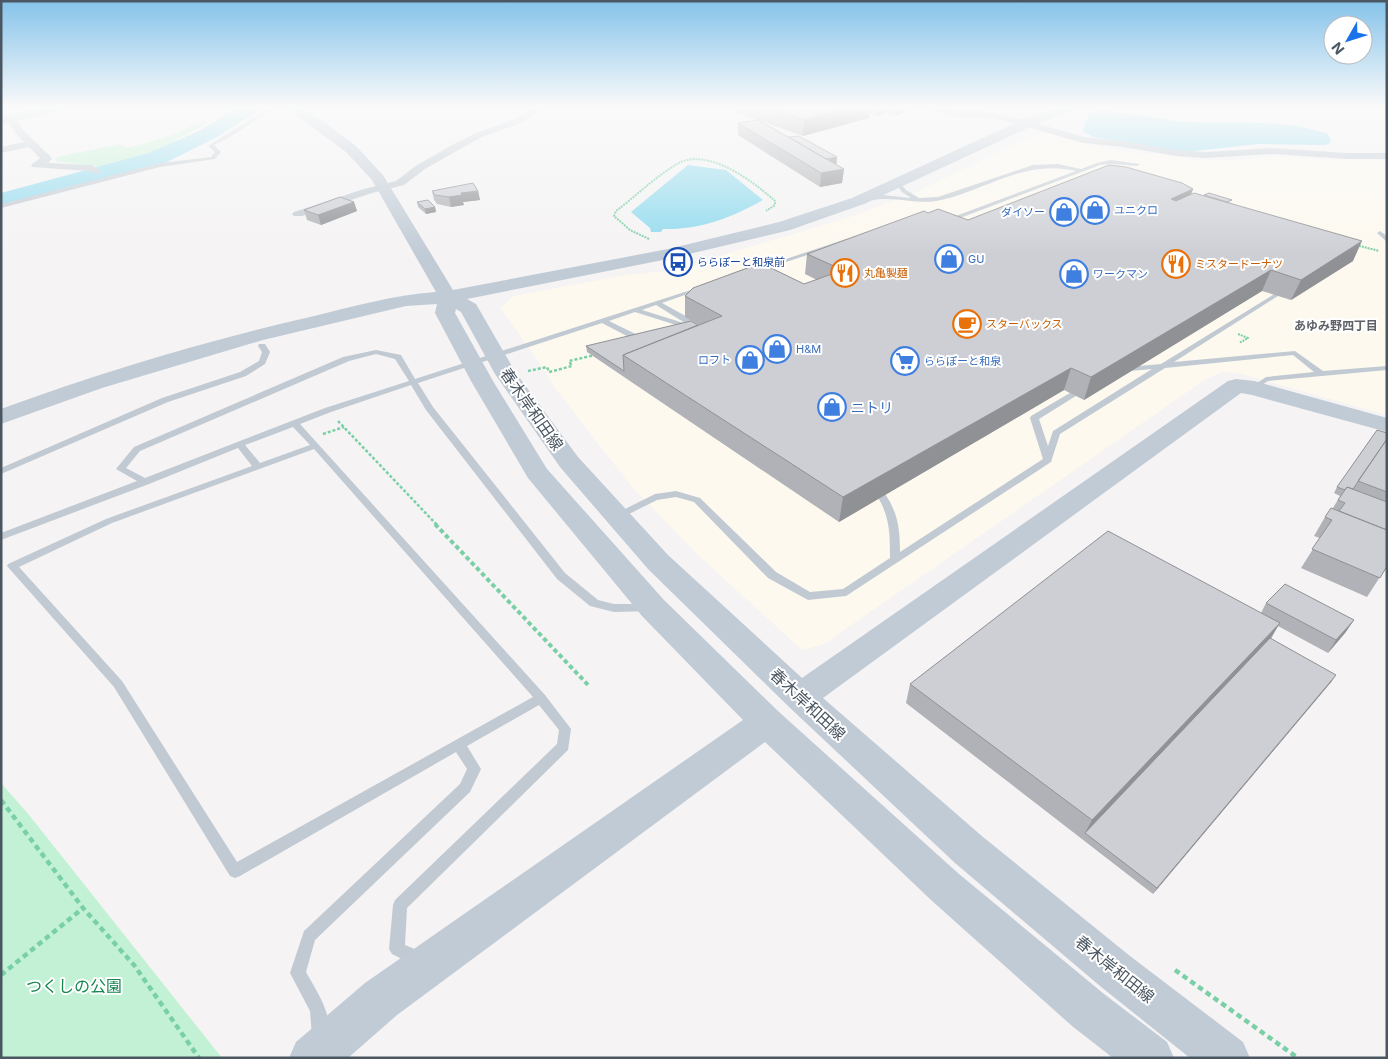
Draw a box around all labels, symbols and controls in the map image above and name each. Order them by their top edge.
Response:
north arrow [1323,15,1373,65]
text: N [1328,39,1347,58]
shop icon: ユニクロ [1080,195,1110,225]
shop icon: ダイソー [1049,197,1079,227]
place label: ユニクロ [1114,203,1158,217]
place label: ダイソー [1001,205,1045,219]
shop icon: GU [934,244,964,274]
bus stop icon: ららぽーと和泉前 [663,247,693,277]
restaurant icon: ミスタードーナツ [1161,249,1191,279]
place label: GU [968,252,984,266]
place label: ららぽーと和泉前 [697,255,785,269]
place label: ミスタードーナツ [1195,257,1283,271]
restaurant icon: 丸亀製麺 [830,258,860,288]
shop icon: ワークマン [1059,259,1089,289]
place label: 丸亀製麺 [864,266,908,280]
place label: ワークマン [1093,267,1148,281]
cafe icon: スターバックス [952,309,982,339]
place label: スターバックス [986,317,1063,331]
district label: あゆみ野四丁目 [1294,318,1378,333]
shop icon: H&M [762,334,792,364]
place label: H&M [796,342,821,356]
shop icon: ロフト [735,345,765,375]
supermarket icon: ららぽーと和泉 [890,346,920,376]
place label: ロフト [698,353,731,367]
place label: ららぽーと和泉 [924,354,1002,368]
street label: 春木岸和田線 [496,364,568,454]
shop icon: ニトリ [817,392,847,422]
place label: ニトリ [851,399,893,416]
street label: 春木岸和田線 [766,664,850,744]
street label: 春木岸和田線 [1071,931,1159,1007]
park label: つくしの公園 [26,976,122,996]

